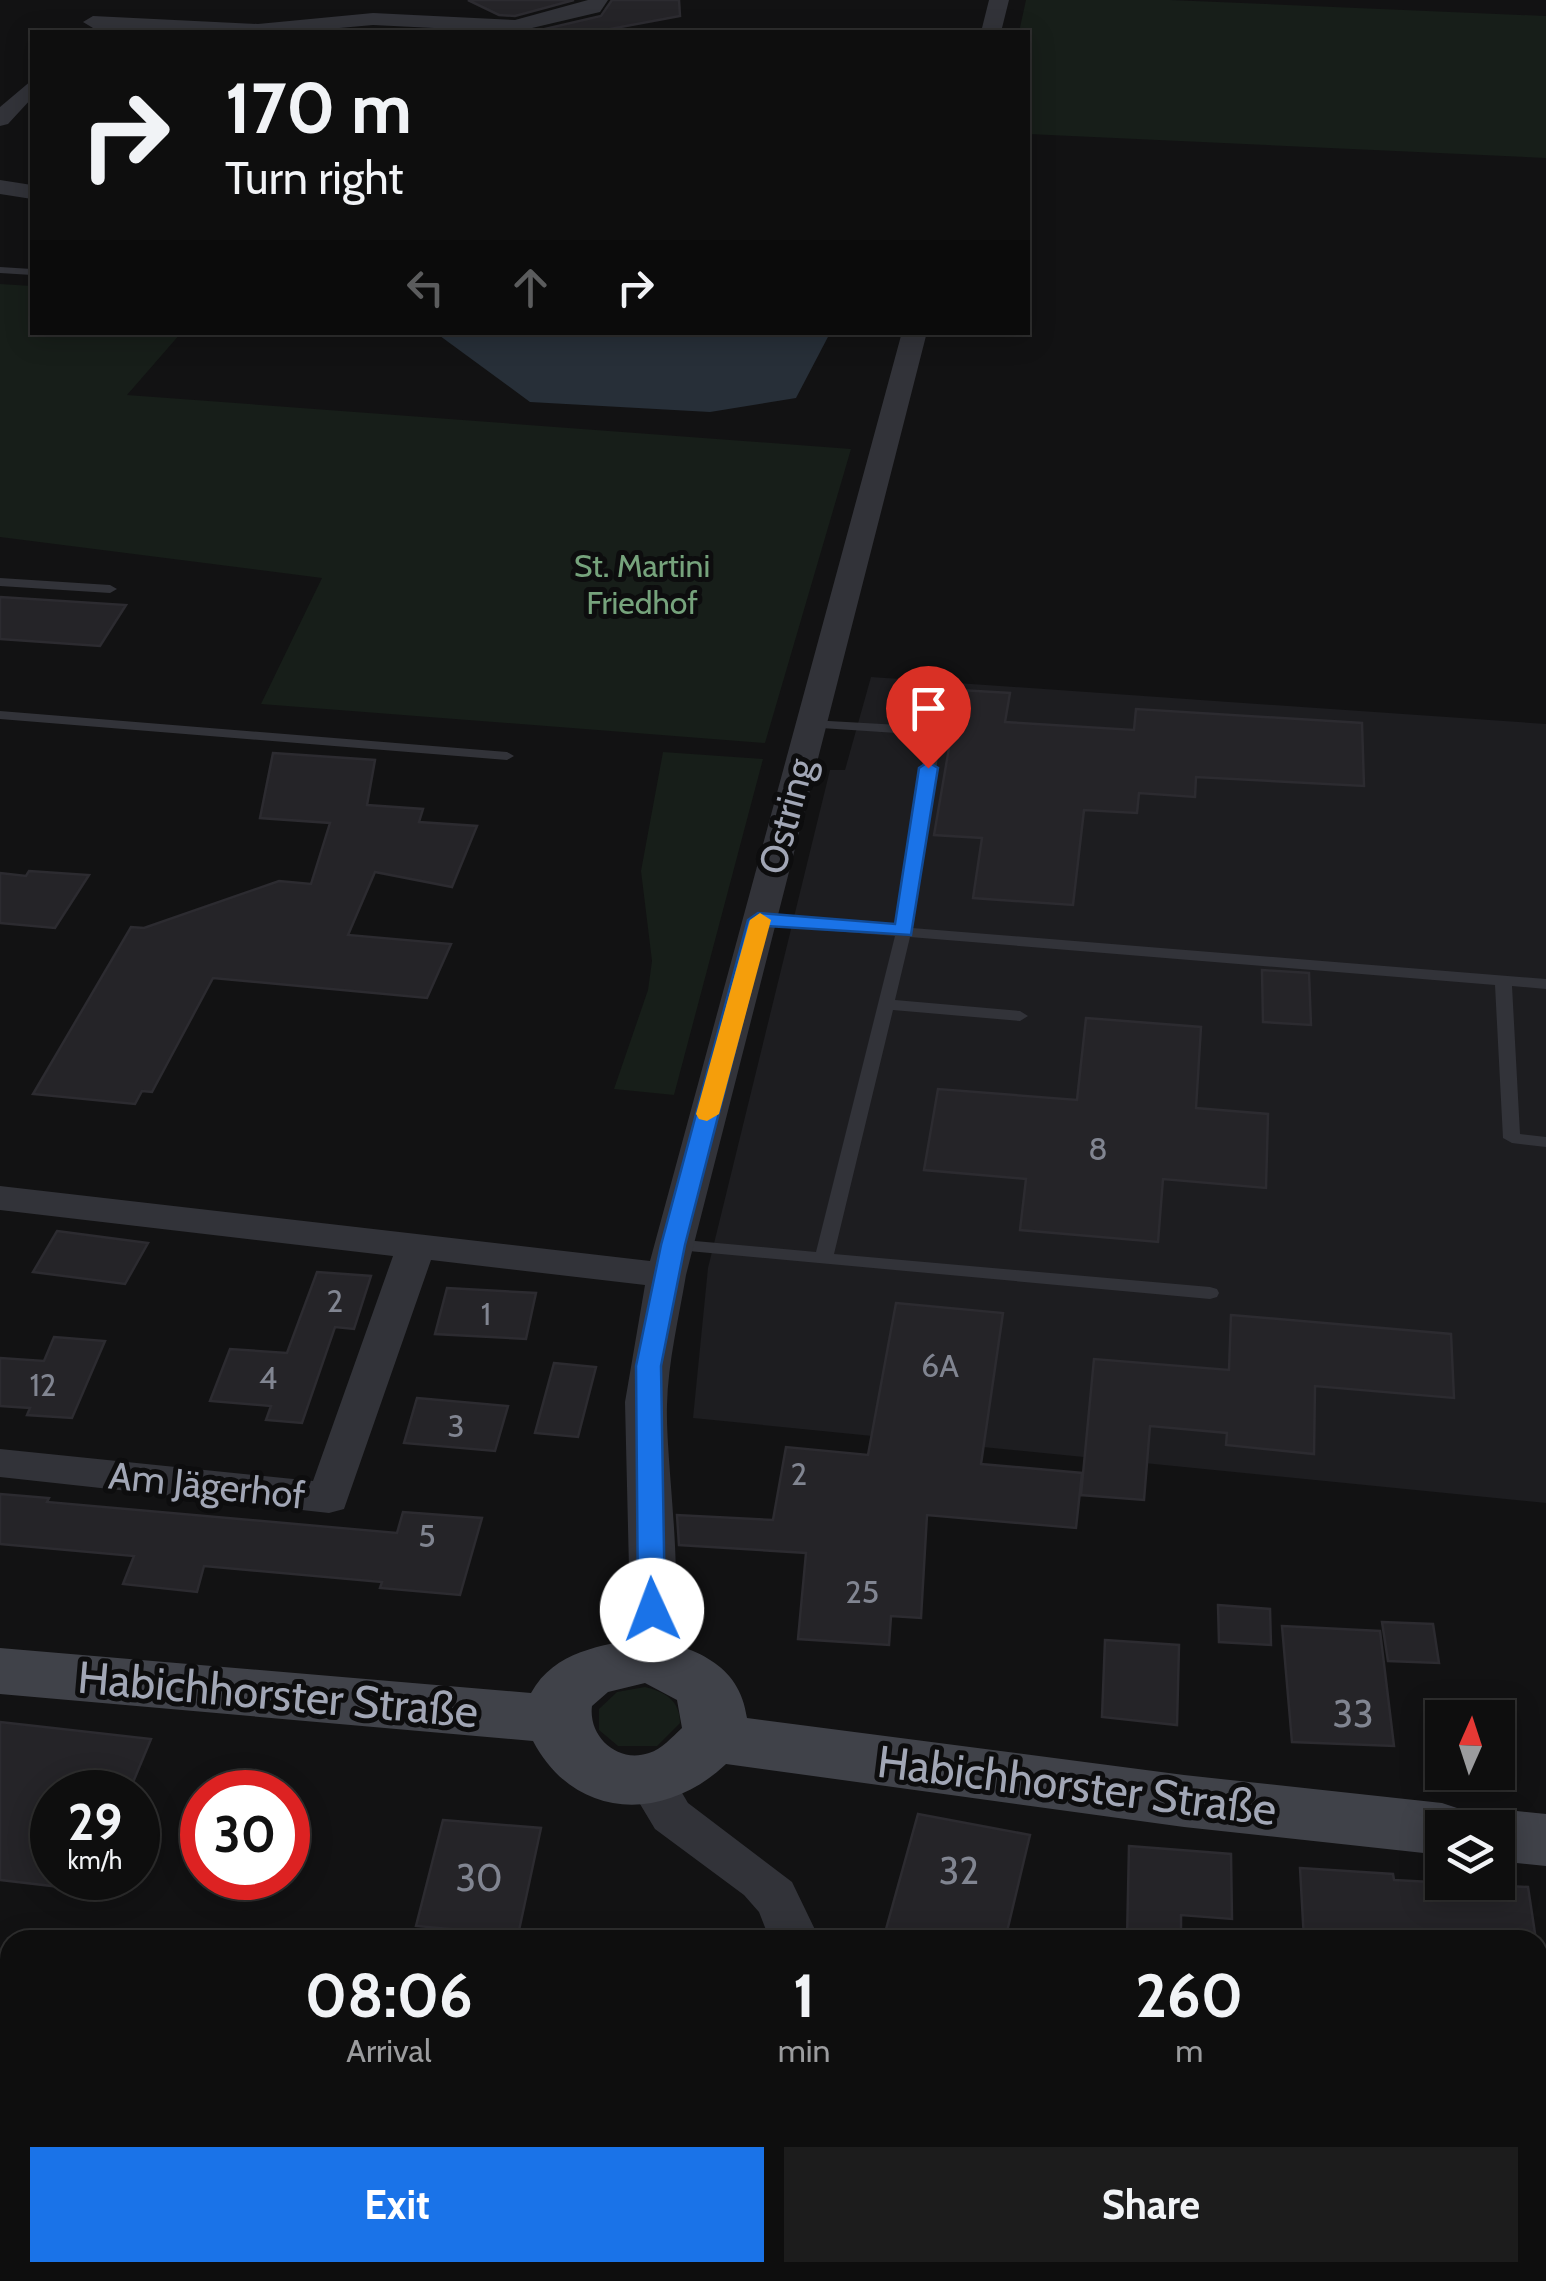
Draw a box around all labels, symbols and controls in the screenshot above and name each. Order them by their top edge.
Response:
text: 170 m [225,65,412,151]
icon: right [60,70,190,200]
text: Turn right [225,151,404,205]
icon: left [398,260,453,315]
icon: ahead [503,260,558,315]
icon: right [608,260,663,315]
park label: St. Martini Friedhof [574,546,710,622]
pin [886,666,971,769]
icon: arrive [901,681,956,736]
street label: Ostring [748,752,824,879]
house number: 8 [1088,1129,1108,1168]
house number: 2 [327,1281,343,1320]
house number: 1 [481,1294,491,1333]
house number: 6A [921,1346,959,1385]
house number: 4 [259,1358,277,1397]
house number: 12 [29,1365,57,1404]
house number: 3 [447,1406,465,1445]
street label: Am Jägerhof [107,1451,308,1519]
house number: 2 [791,1454,807,1493]
house number: 5 [418,1516,436,1555]
position arrow [600,1558,704,1662]
house number: 25 [845,1572,879,1611]
street label: Habichhorster Straße [76,1650,480,1738]
house number: 33 [1332,1690,1374,1737]
north arrow [1425,1700,1515,1790]
map controls [1425,1700,1515,1900]
street label: Habichhorster Straße [874,1734,1280,1836]
speed limit sign: 30 [180,1770,310,1900]
text: 29 [68,1792,122,1853]
button: layers [1425,1810,1515,1900]
text: km/h [68,1845,122,1875]
house number: 32 [939,1847,979,1894]
house number: 30 [455,1854,503,1901]
text: 08:06 [305,1959,473,2032]
text: 1 [793,1959,815,2032]
text: 260 [1135,1959,1243,2032]
text: Arrival [346,2031,431,2070]
text: min [778,2031,830,2070]
text: m [1175,2031,1203,2070]
button: Exit [30,2147,764,2262]
button: Share [784,2147,1518,2262]

